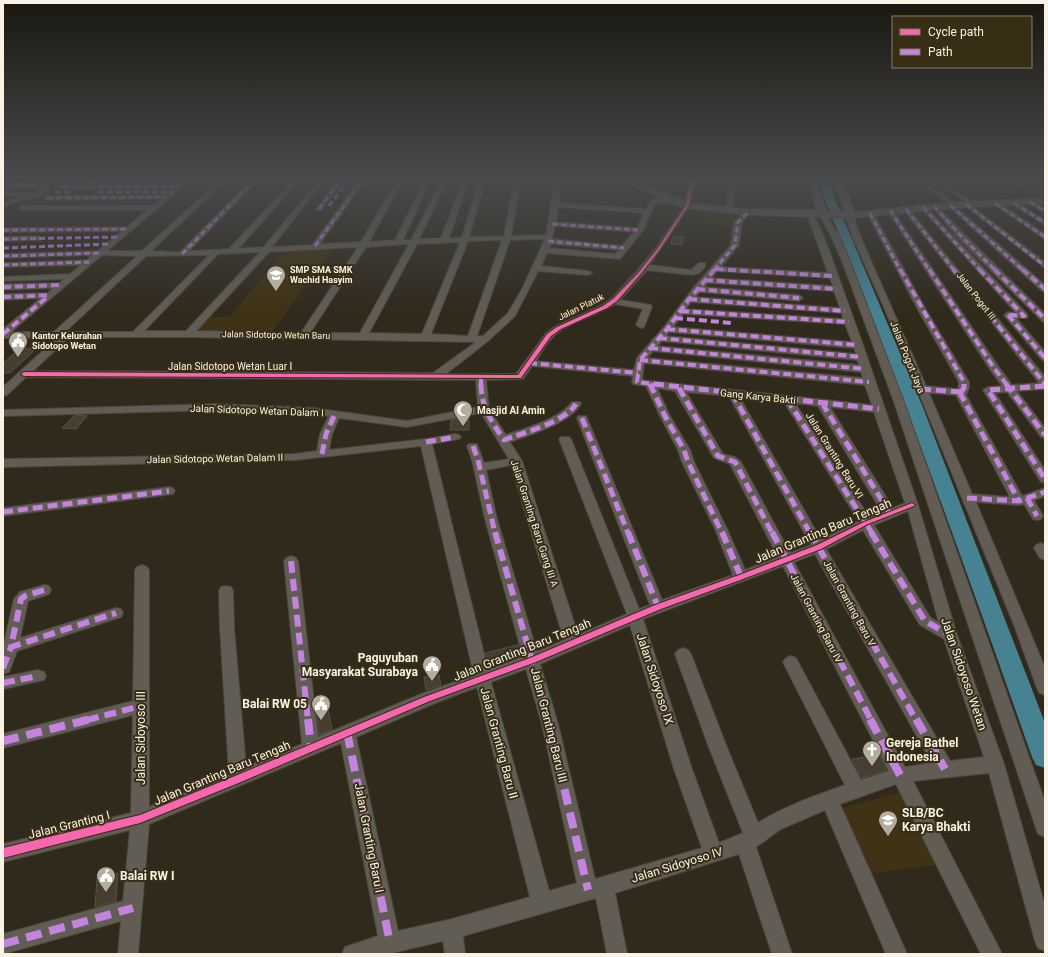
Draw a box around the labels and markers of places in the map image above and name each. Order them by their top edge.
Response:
school or university icon: SMP SMA SMK Wachid Hasyim [265,264,287,292]
place label: SMP SMA SMK Wachid Hasyim [290,265,353,285]
public building icon: Kantor Kelurahan Sidotopo Wetan [7,330,29,358]
place label: Kantor Kelurahan Sidotopo Wetan [32,331,102,351]
mosque icon: Masjid Al Amin [452,399,474,427]
place label: Masjid Al Amin [477,405,545,416]
place label: Paguyuban Masyarakat Surabaya [302,651,419,679]
public building icon: Paguyuban Masyarakat Surabaya [421,654,443,682]
public building icon: Balai RW 05 [310,693,332,721]
place label: Balai RW 05 [242,697,307,711]
place label: Gereja Bathel Indonesia [886,736,958,764]
church icon: Gereja Bathel Indonesia [861,739,883,767]
place label: SLB/BC Karya Bhakti [902,806,970,834]
school or university icon: SLB/BC Karya Bhakti [877,809,899,837]
public building icon: Balai RW I [95,865,117,893]
place label: Balai RW I [120,869,175,883]

